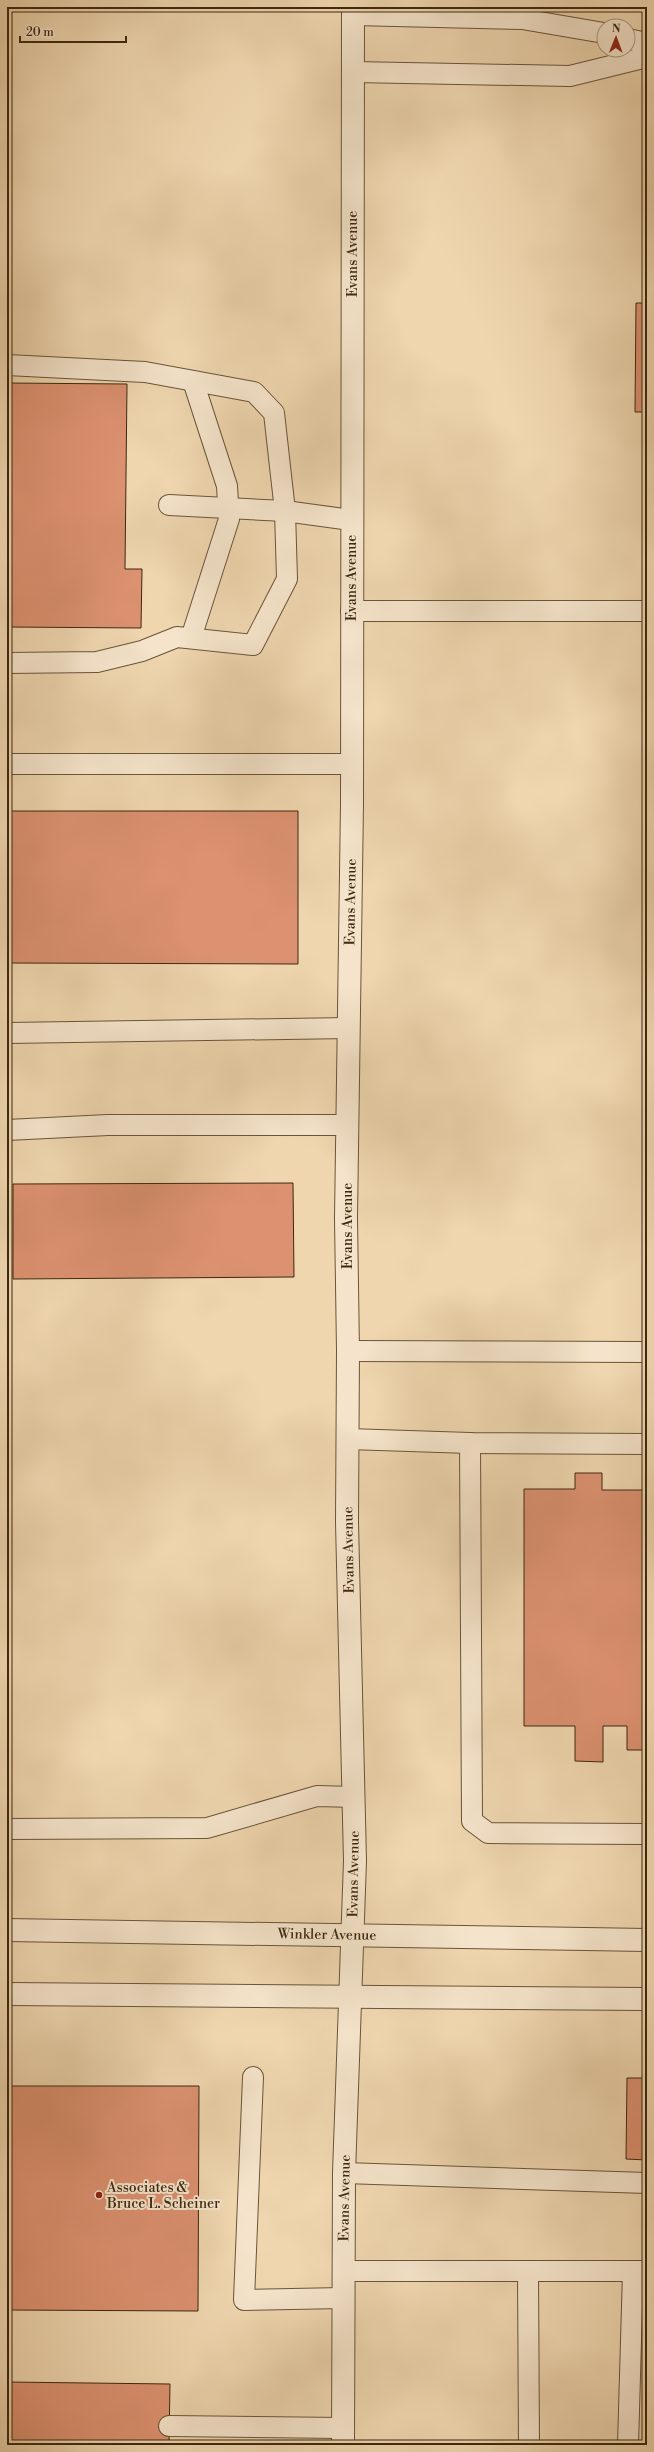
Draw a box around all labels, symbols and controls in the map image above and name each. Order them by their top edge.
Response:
scale bar [20,18,126,44]
north arrow [596,18,636,58]
text: N [612,22,621,36]
text: 20 m [26,25,54,40]
street label: Evans Avenue [344,211,362,297]
street label: Evans Avenue [343,535,361,621]
street label: Evans Avenue [341,858,361,946]
street label: Evans Avenue [339,1183,357,1269]
street label: Evans Avenue [339,1506,359,1594]
street label: Evans Avenue [344,1830,364,1918]
street label: Winkler Avenue [276,1925,377,1945]
street label: Evans Avenue [335,2154,355,2242]
place label: Associates & Bruce L. Scheiner [106,2179,220,2213]
marker: Associates & Bruce L. Scheiner [94,2190,104,2200]

